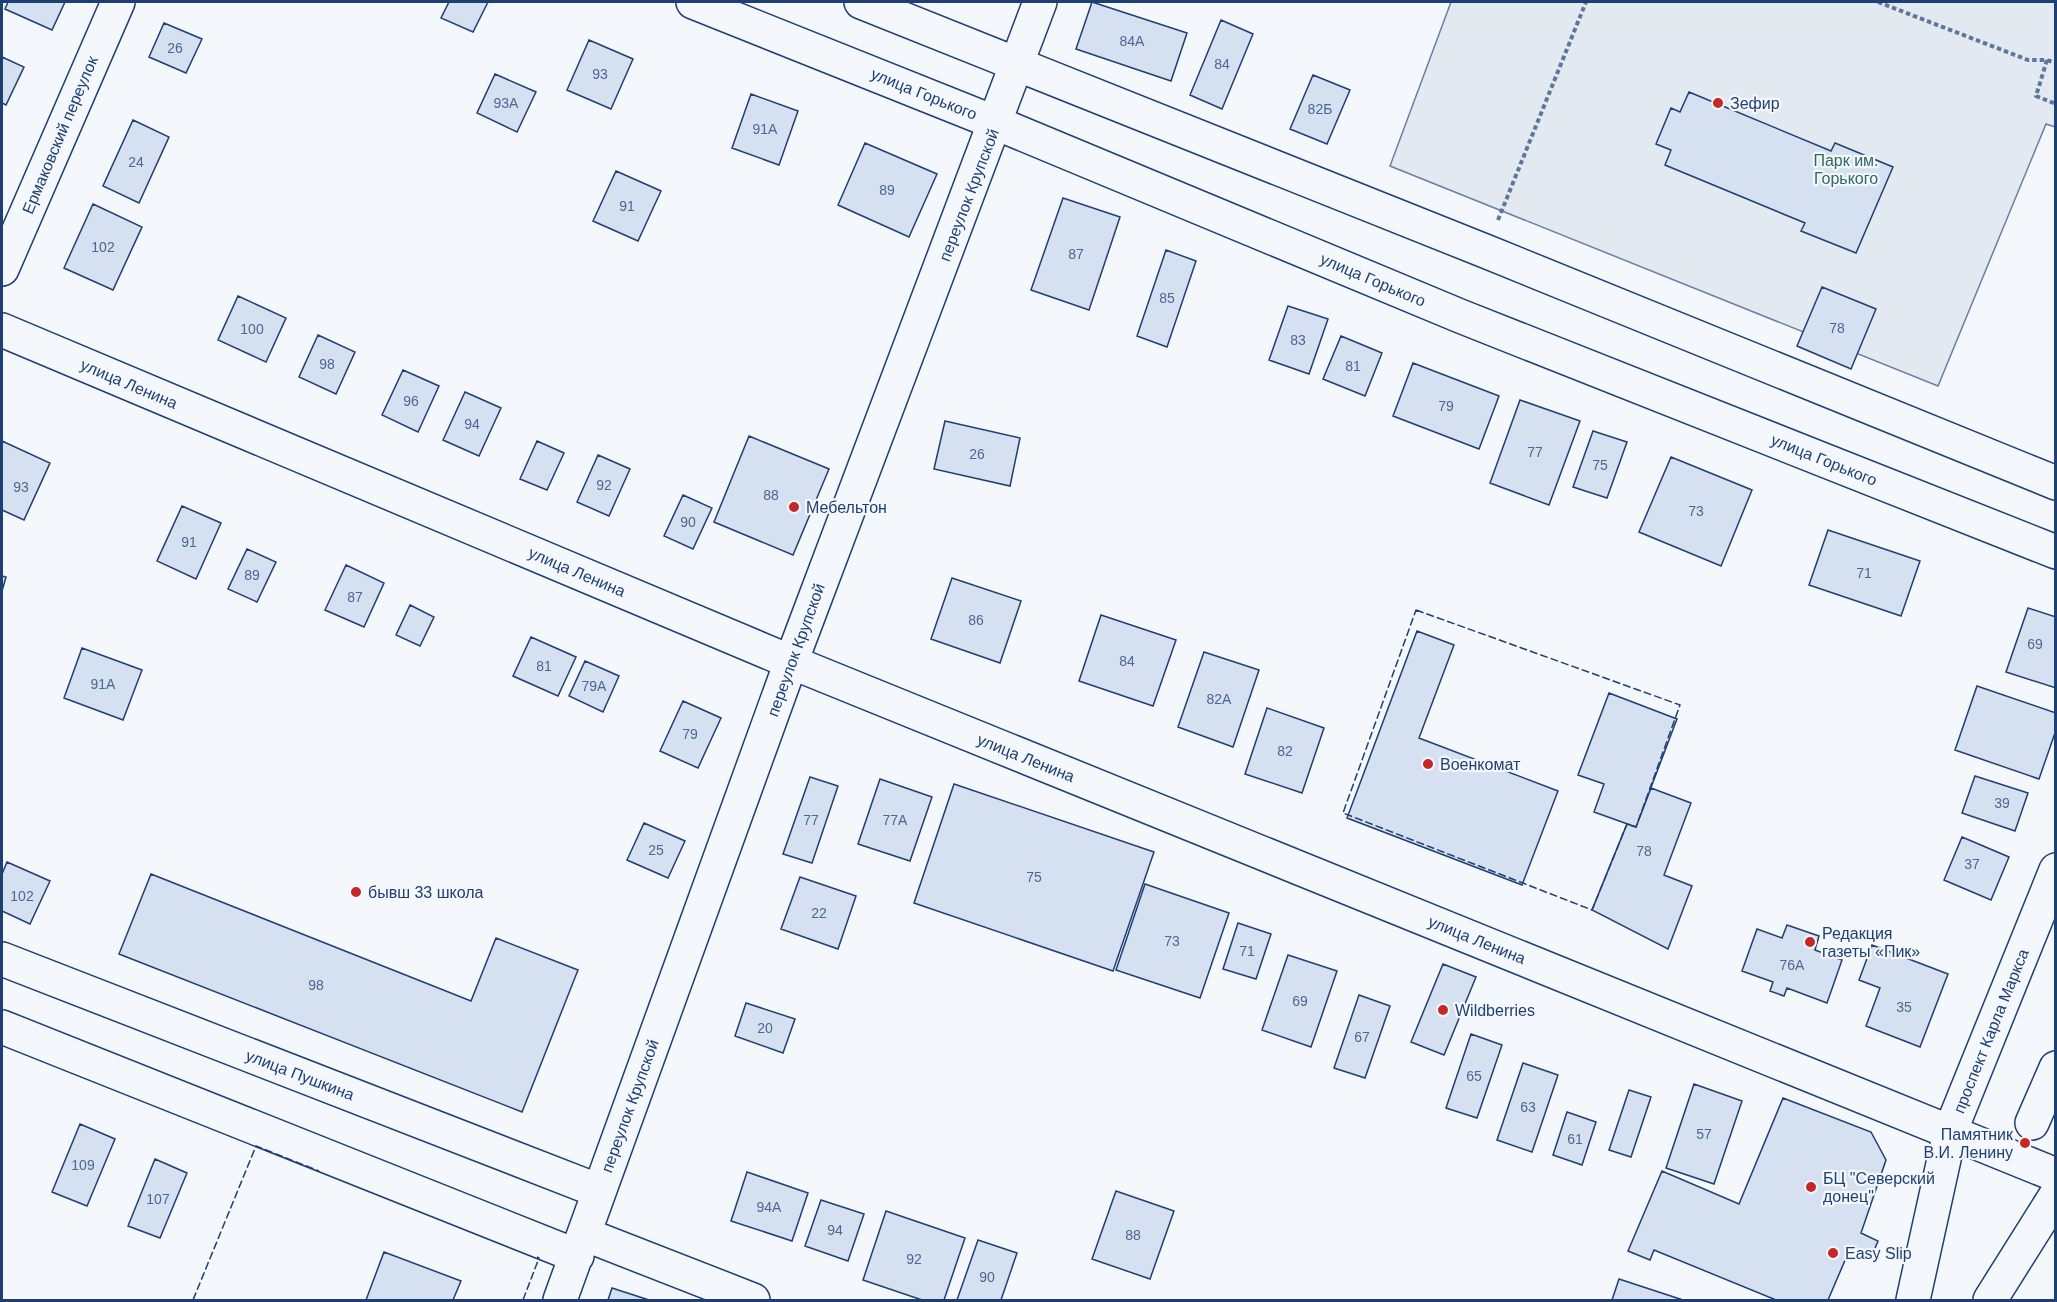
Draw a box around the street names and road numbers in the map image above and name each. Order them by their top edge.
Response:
street label: Ермаковский переулок [19,53,101,216]
street label: улица Горького [869,65,979,123]
street label: переулок Крупской [936,126,1002,264]
street label: улица Горького [1318,250,1428,310]
street label: улица Ленина [78,356,180,412]
street label: улица Горького [1769,431,1879,489]
street label: улица Ленина [526,544,628,600]
street label: переулок Крупской [764,581,828,719]
street label: улица Ленина [975,731,1077,785]
street label: улица Ленина [1426,913,1528,967]
street label: проспект Карла Маркса [1950,946,2032,1116]
street label: переулок Крупской [598,1037,662,1175]
street label: улица Пушкина [244,1047,357,1103]

